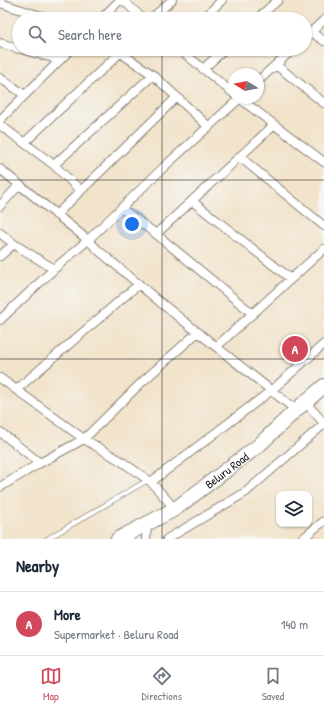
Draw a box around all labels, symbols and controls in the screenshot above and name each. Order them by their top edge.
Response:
search box [12,12,312,56]
icon: search [26,23,48,45]
text: Search here [58,24,122,45]
north arrow [228,68,264,104]
your location [122,214,142,234]
pin: A [282,334,308,364]
street label: Beluru Road [201,448,252,492]
map controls [276,491,312,527]
button: layers [276,491,312,527]
text: Nearby [16,554,59,577]
text: More [54,604,81,625]
text: A [26,615,32,633]
text: 140 m [281,615,308,633]
text: Supermarket · Beluru Road [54,625,178,643]
tab: Map [40,665,62,703]
tab: Directions [142,665,182,703]
tab: Saved [262,665,284,703]

